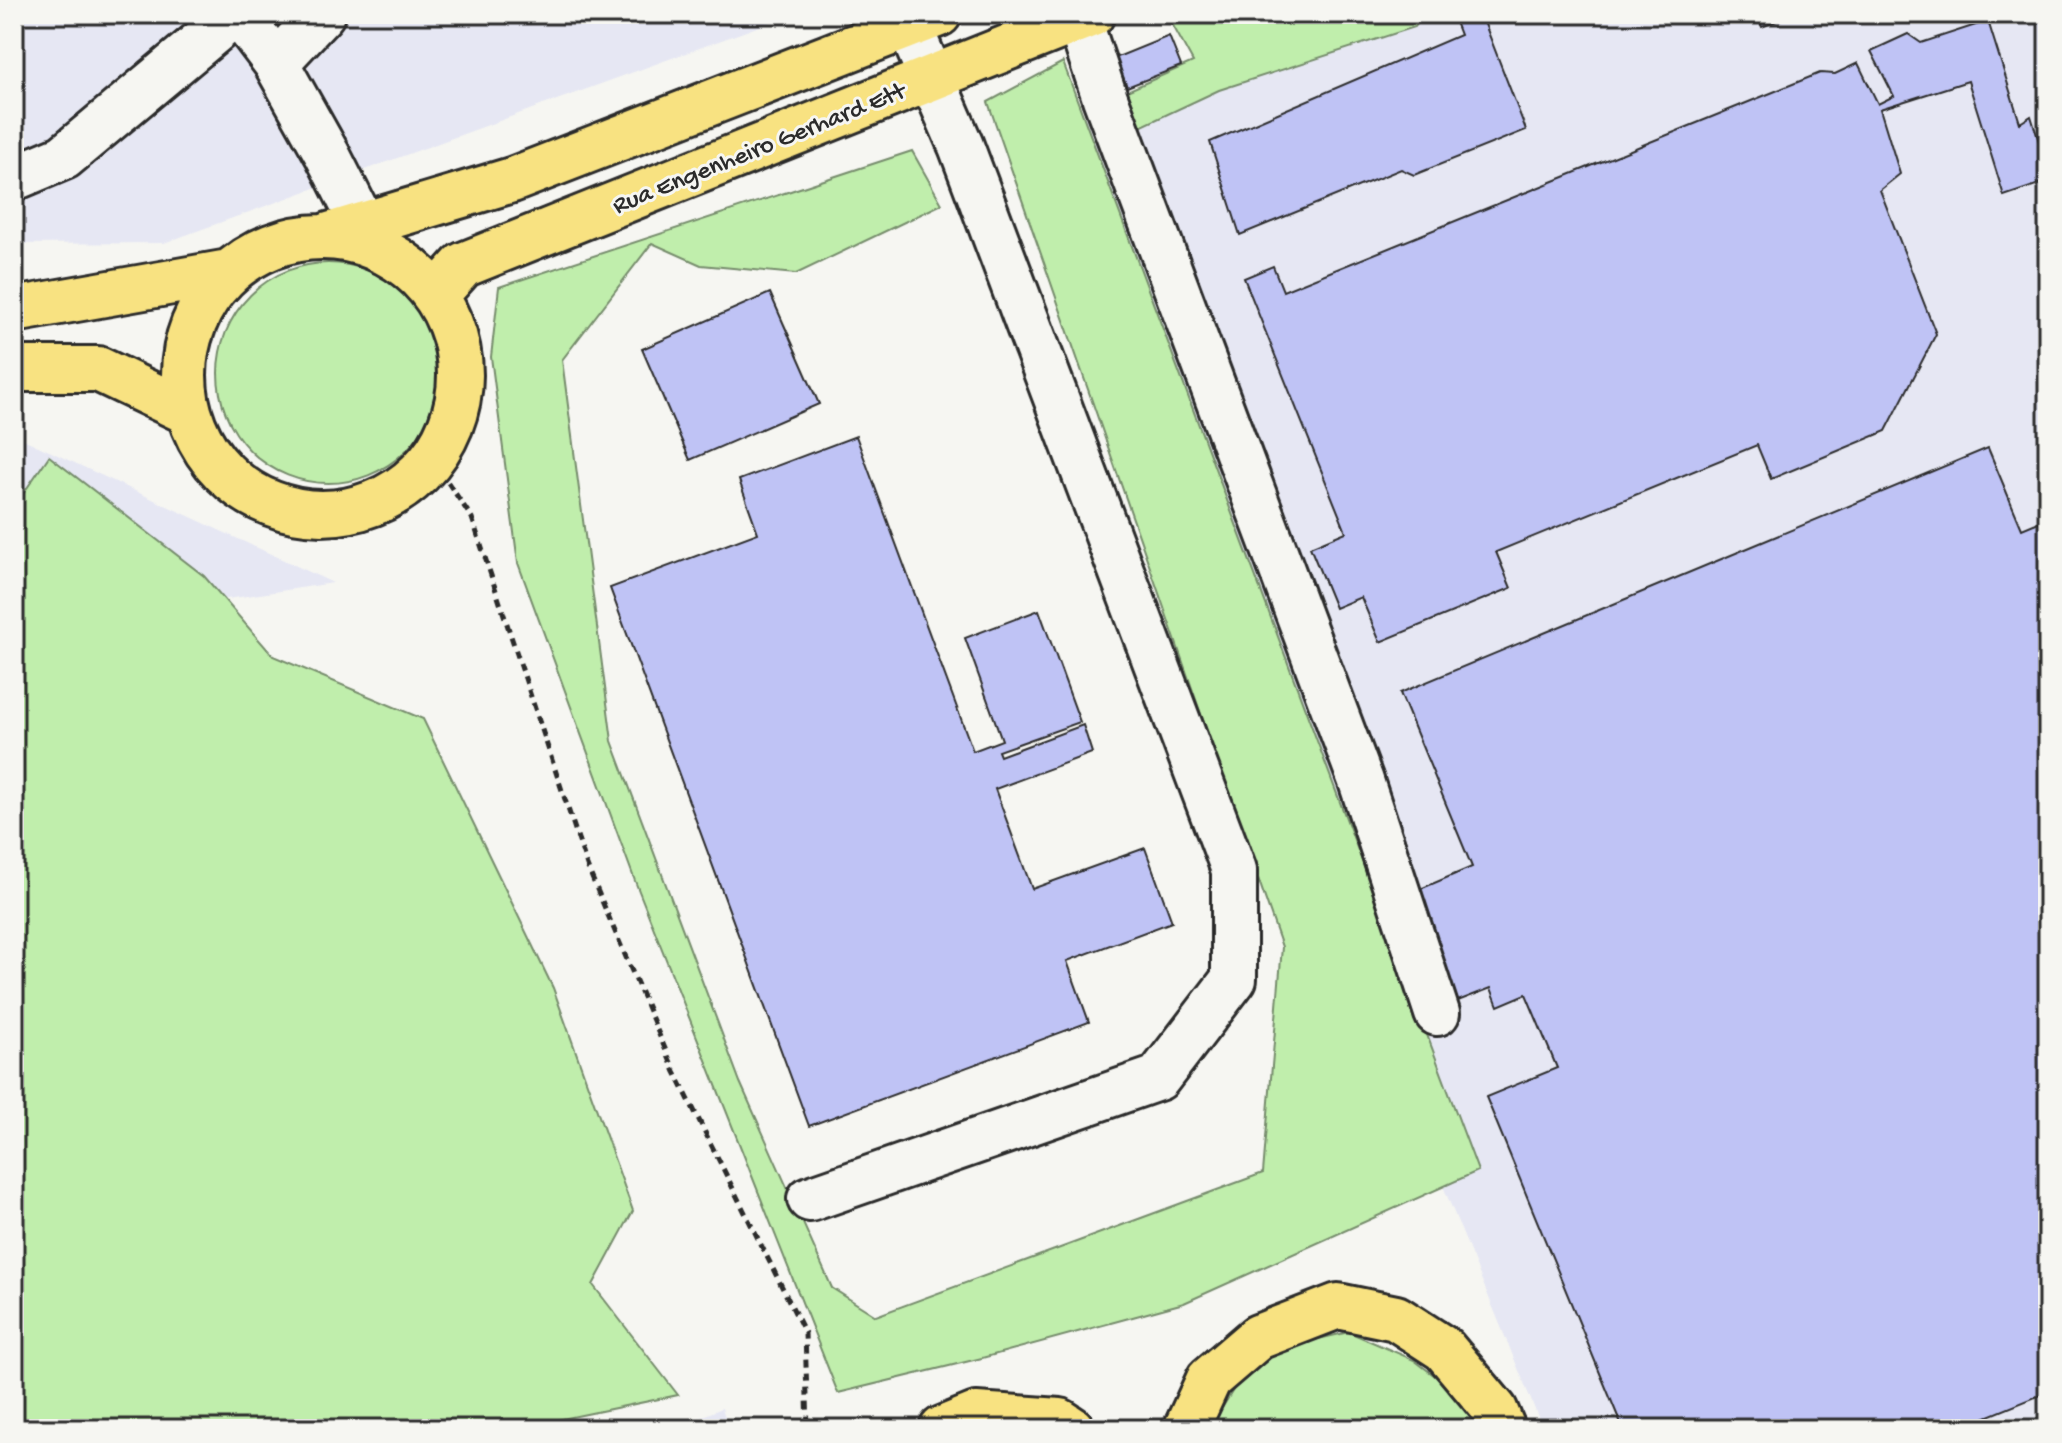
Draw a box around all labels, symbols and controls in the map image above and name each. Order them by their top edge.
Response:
street label: Rua Engenheiro Gerhard Ett [609,76,913,223]

